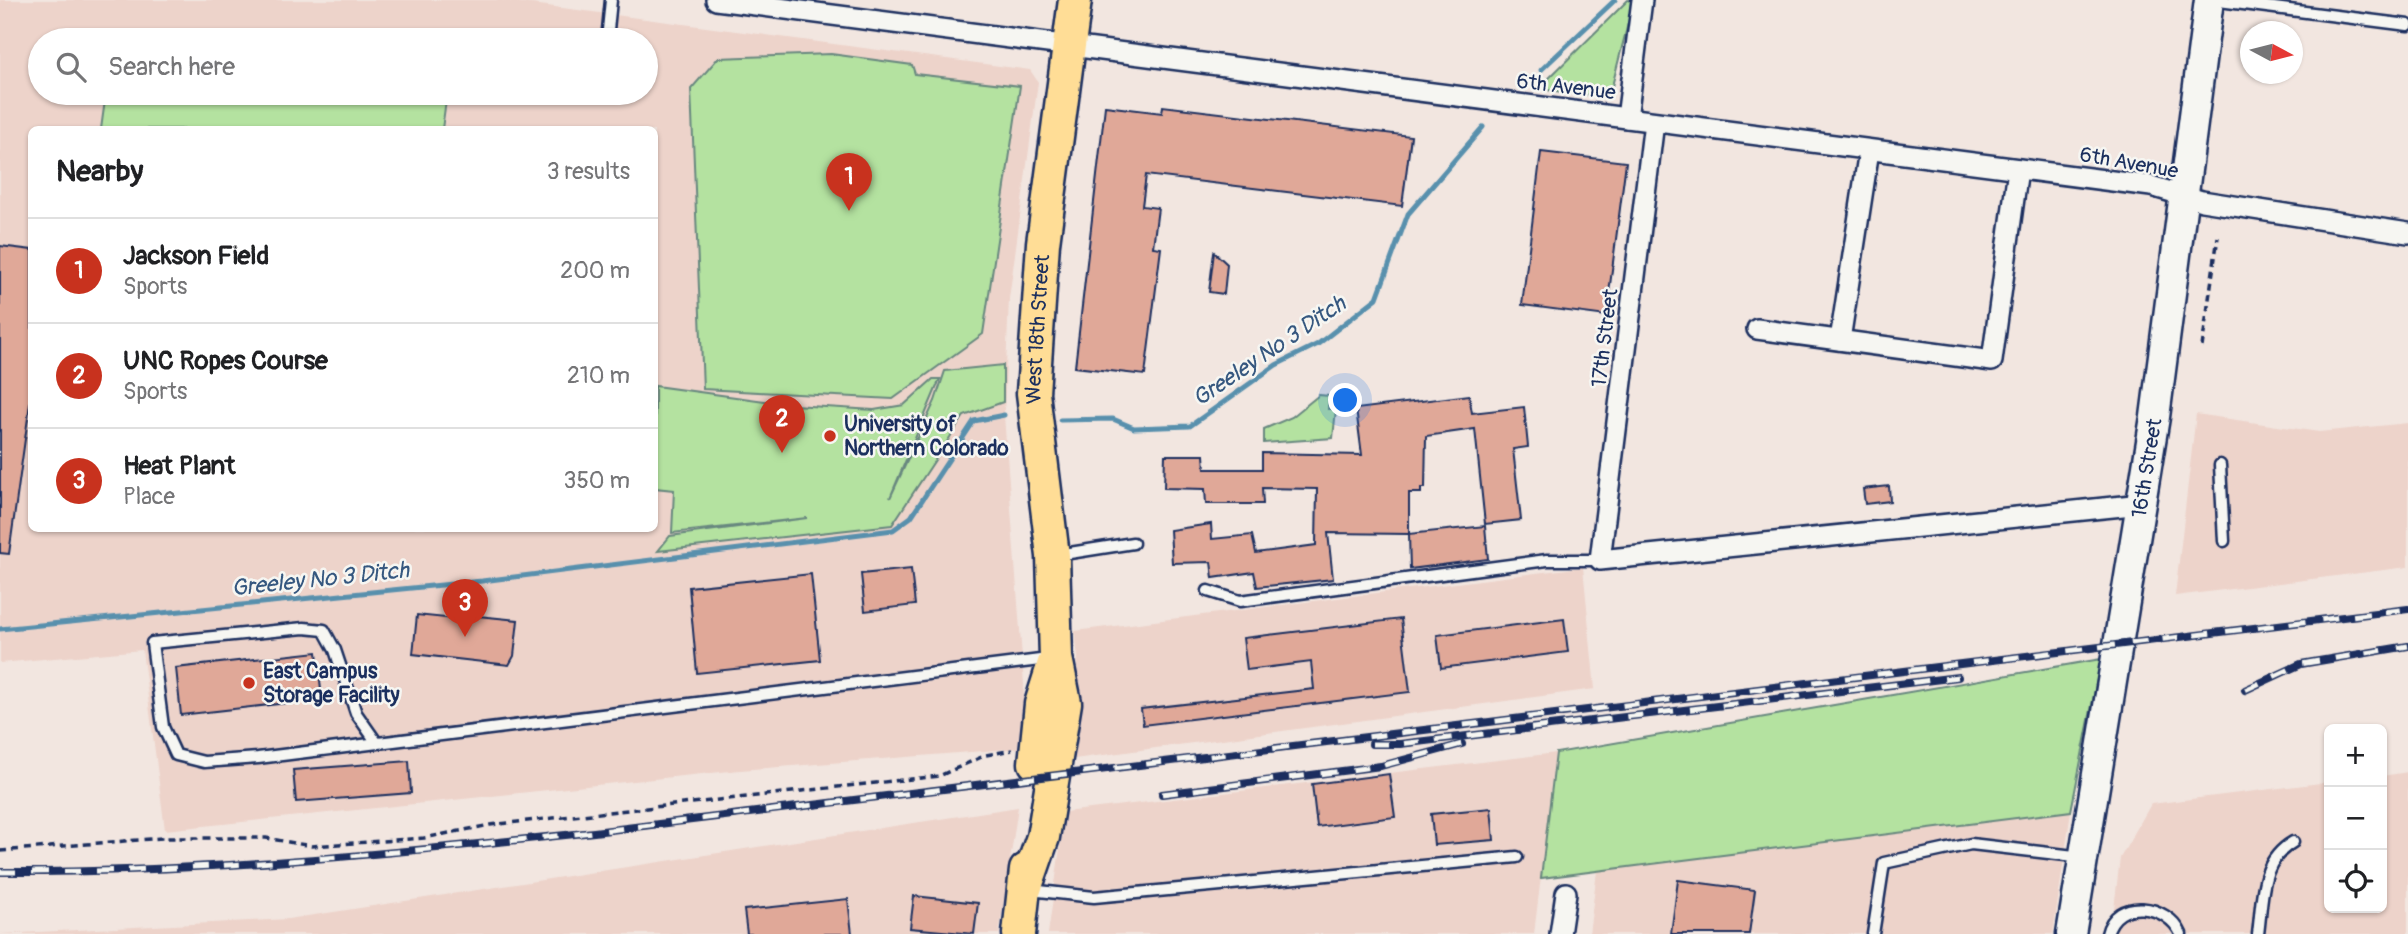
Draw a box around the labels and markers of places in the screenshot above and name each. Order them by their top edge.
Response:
pin: 1 [826,153,872,211]
pin: 2 [759,395,805,453]
place label: University of Northern Colorado [844,411,1009,462]
marker: University of Northern Colorado [822,428,838,444]
pin: 3 [442,579,488,637]
place label: East Campus Storage Facility [263,658,399,709]
marker: East Campus Storage Facility [241,675,257,691]

